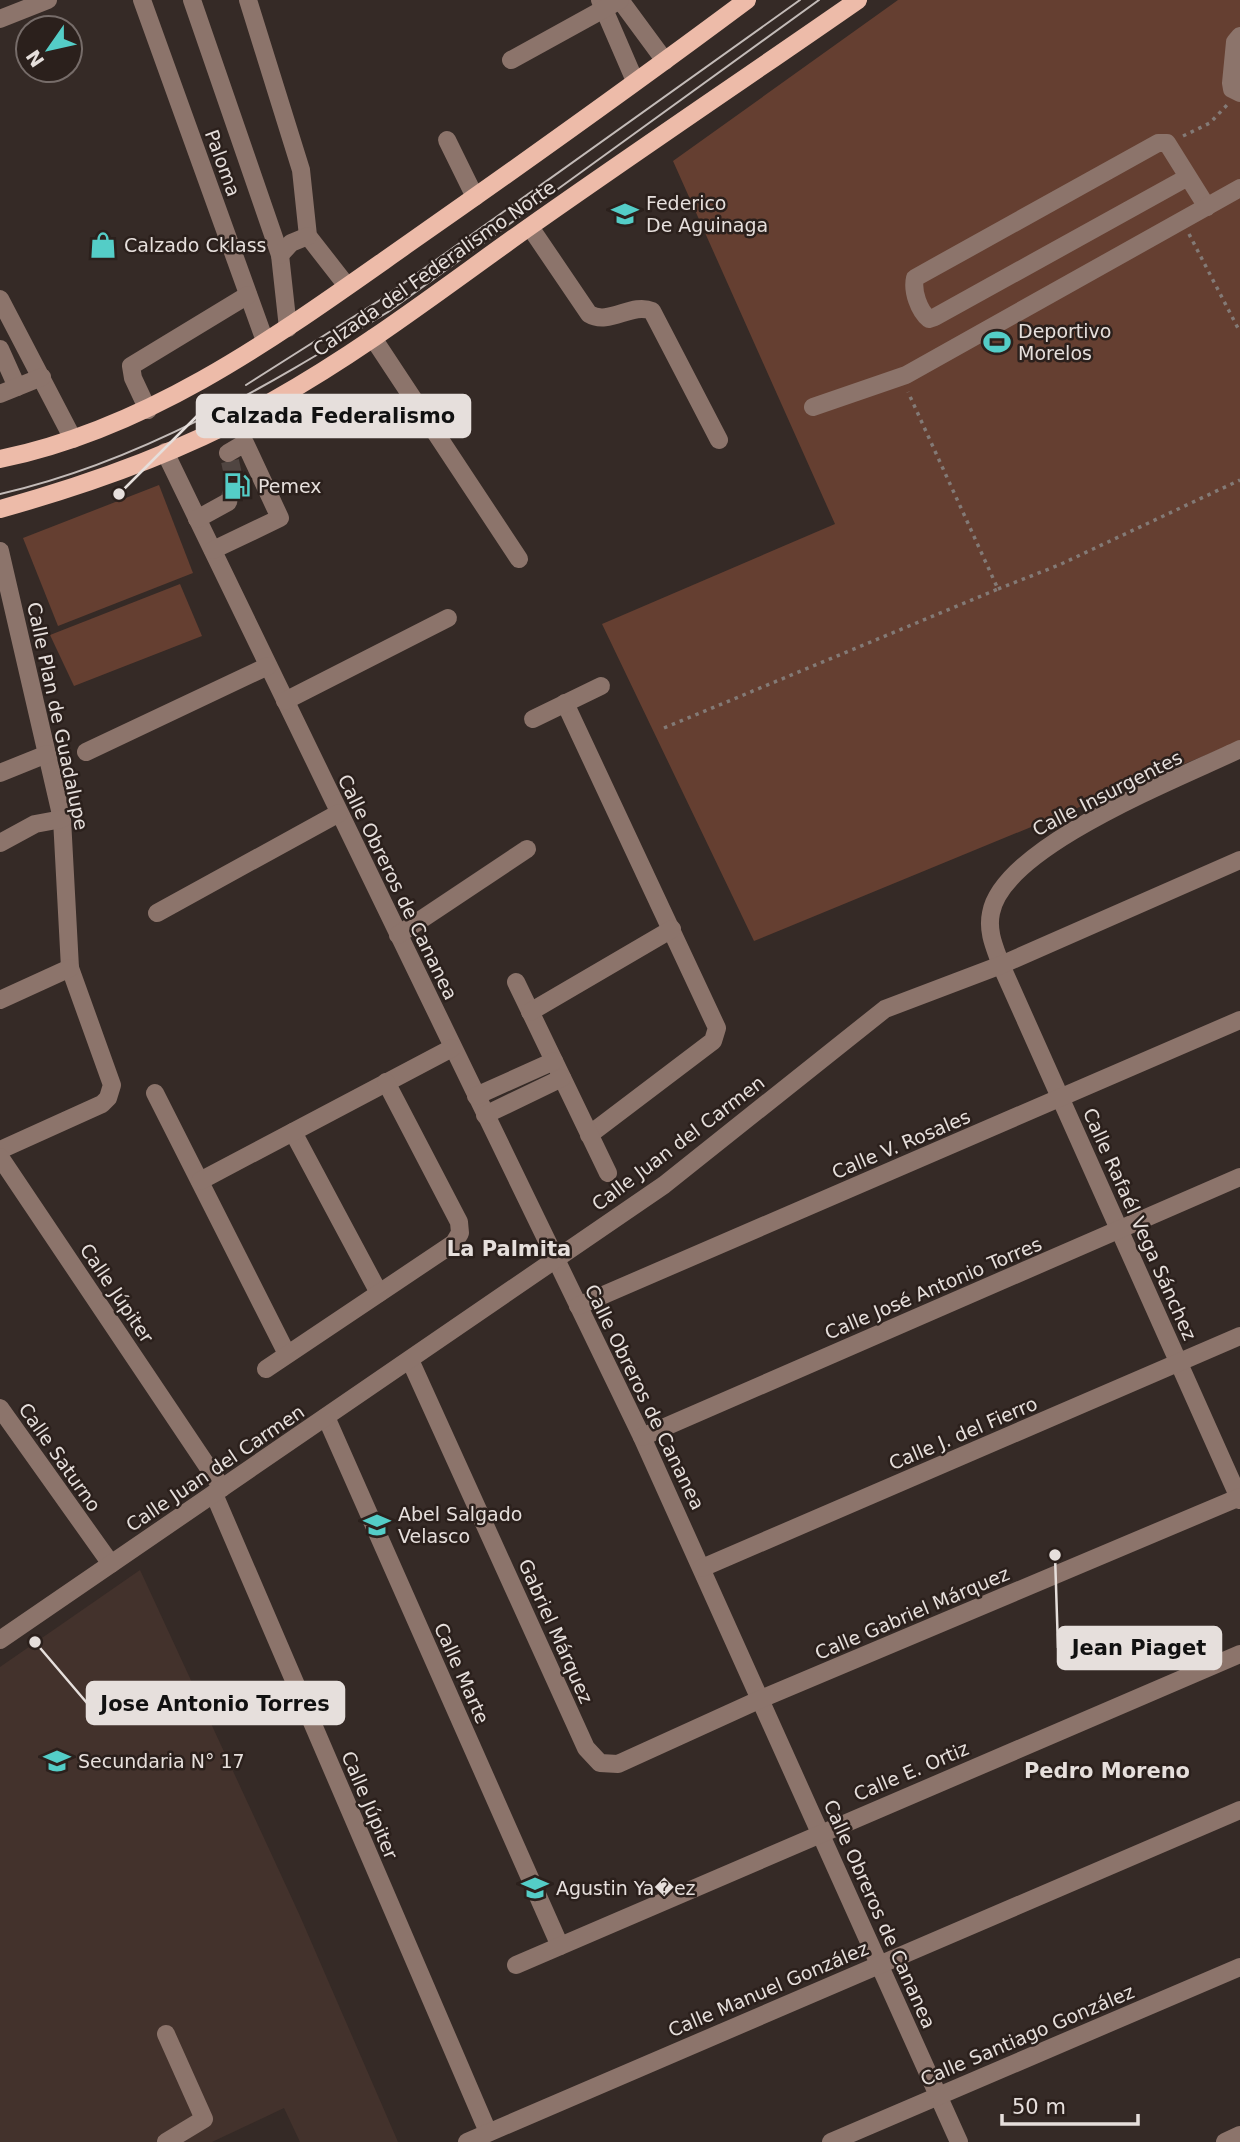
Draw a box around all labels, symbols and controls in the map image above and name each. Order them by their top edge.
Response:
north arrow [14,14,84,84]
text: N [21,46,48,71]
street label: Paloma [201,127,245,199]
street label: Calzada del Federalismo Norte [309,176,559,360]
place label: Federico De Aguinaga [646,192,768,236]
school or university icon: Federico De Aguinaga [610,199,640,229]
shop icon: Calzado Cklass [88,230,118,260]
place label: Calzado Cklass [124,234,267,256]
place label: Deportivo Morelos [1018,320,1111,364]
sports icon: Deportivo Morelos [982,327,1012,357]
callout: Calzada Federalismo [197,395,470,437]
text: Calzada Federalismo [211,404,455,428]
fuel station icon: Pemex [222,471,252,501]
place label: Pemex [258,475,322,497]
street label: Calle Plan de Guadalupe [23,600,93,832]
street label: Calle Insurgentes [1028,746,1186,840]
street label: Calle Obreros de Cananea [334,771,462,1003]
street label: Calle Juan del Carmen [587,1071,769,1215]
street label: Calle Rafaél Vega Sánchez [1079,1104,1201,1344]
street label: Calle V. Rosales [828,1105,974,1183]
street label: Calle José Antonio Torres [821,1232,1045,1344]
district label: La Palmita [447,1237,571,1261]
street label: Calle Júpiter [76,1239,158,1347]
street label: Calle Obreros de Cananea [581,1281,709,1513]
street label: Calle J. del Fierro [886,1392,1040,1474]
street label: Calle Saturno [14,1398,106,1516]
street label: Calle Juan del Carmen [122,1400,308,1536]
place label: Abel Salgado Velasco [398,1503,522,1547]
school or university icon: Abel Salgado Velasco [362,1510,392,1540]
street label: Gabriel Márquez [514,1555,598,1707]
street label: Calle Gabriel Márquez [812,1562,1013,1664]
street label: Calle Marte [430,1619,494,1727]
callout: Jean Piaget [1058,1627,1221,1669]
text: Jean Piaget [1070,1636,1206,1660]
callout: Jose Antonio Torres [87,1682,344,1724]
text: Jose Antonio Torres [98,1692,330,1716]
street label: Calle E. Ortiz [850,1737,972,1805]
school or university icon: Secundaria N° 17 [42,1746,72,1776]
street label: Calle Júpiter [337,1748,403,1862]
place label: Secundaria N° 17 [78,1750,245,1772]
district label: Pedro Moreno [1024,1759,1190,1783]
street label: Calle Obreros de Cananea [820,1796,940,2032]
school or university icon: Agustin Ya�ez [520,1873,550,1903]
place label: Agustin Ya�ez [556,1877,696,1899]
street label: Calle Manuel González [665,1937,871,2041]
street label: Calle Santiago González [917,1980,1137,2090]
scale bar [1002,2082,1138,2126]
text: 50 m [1012,2095,1066,2119]

